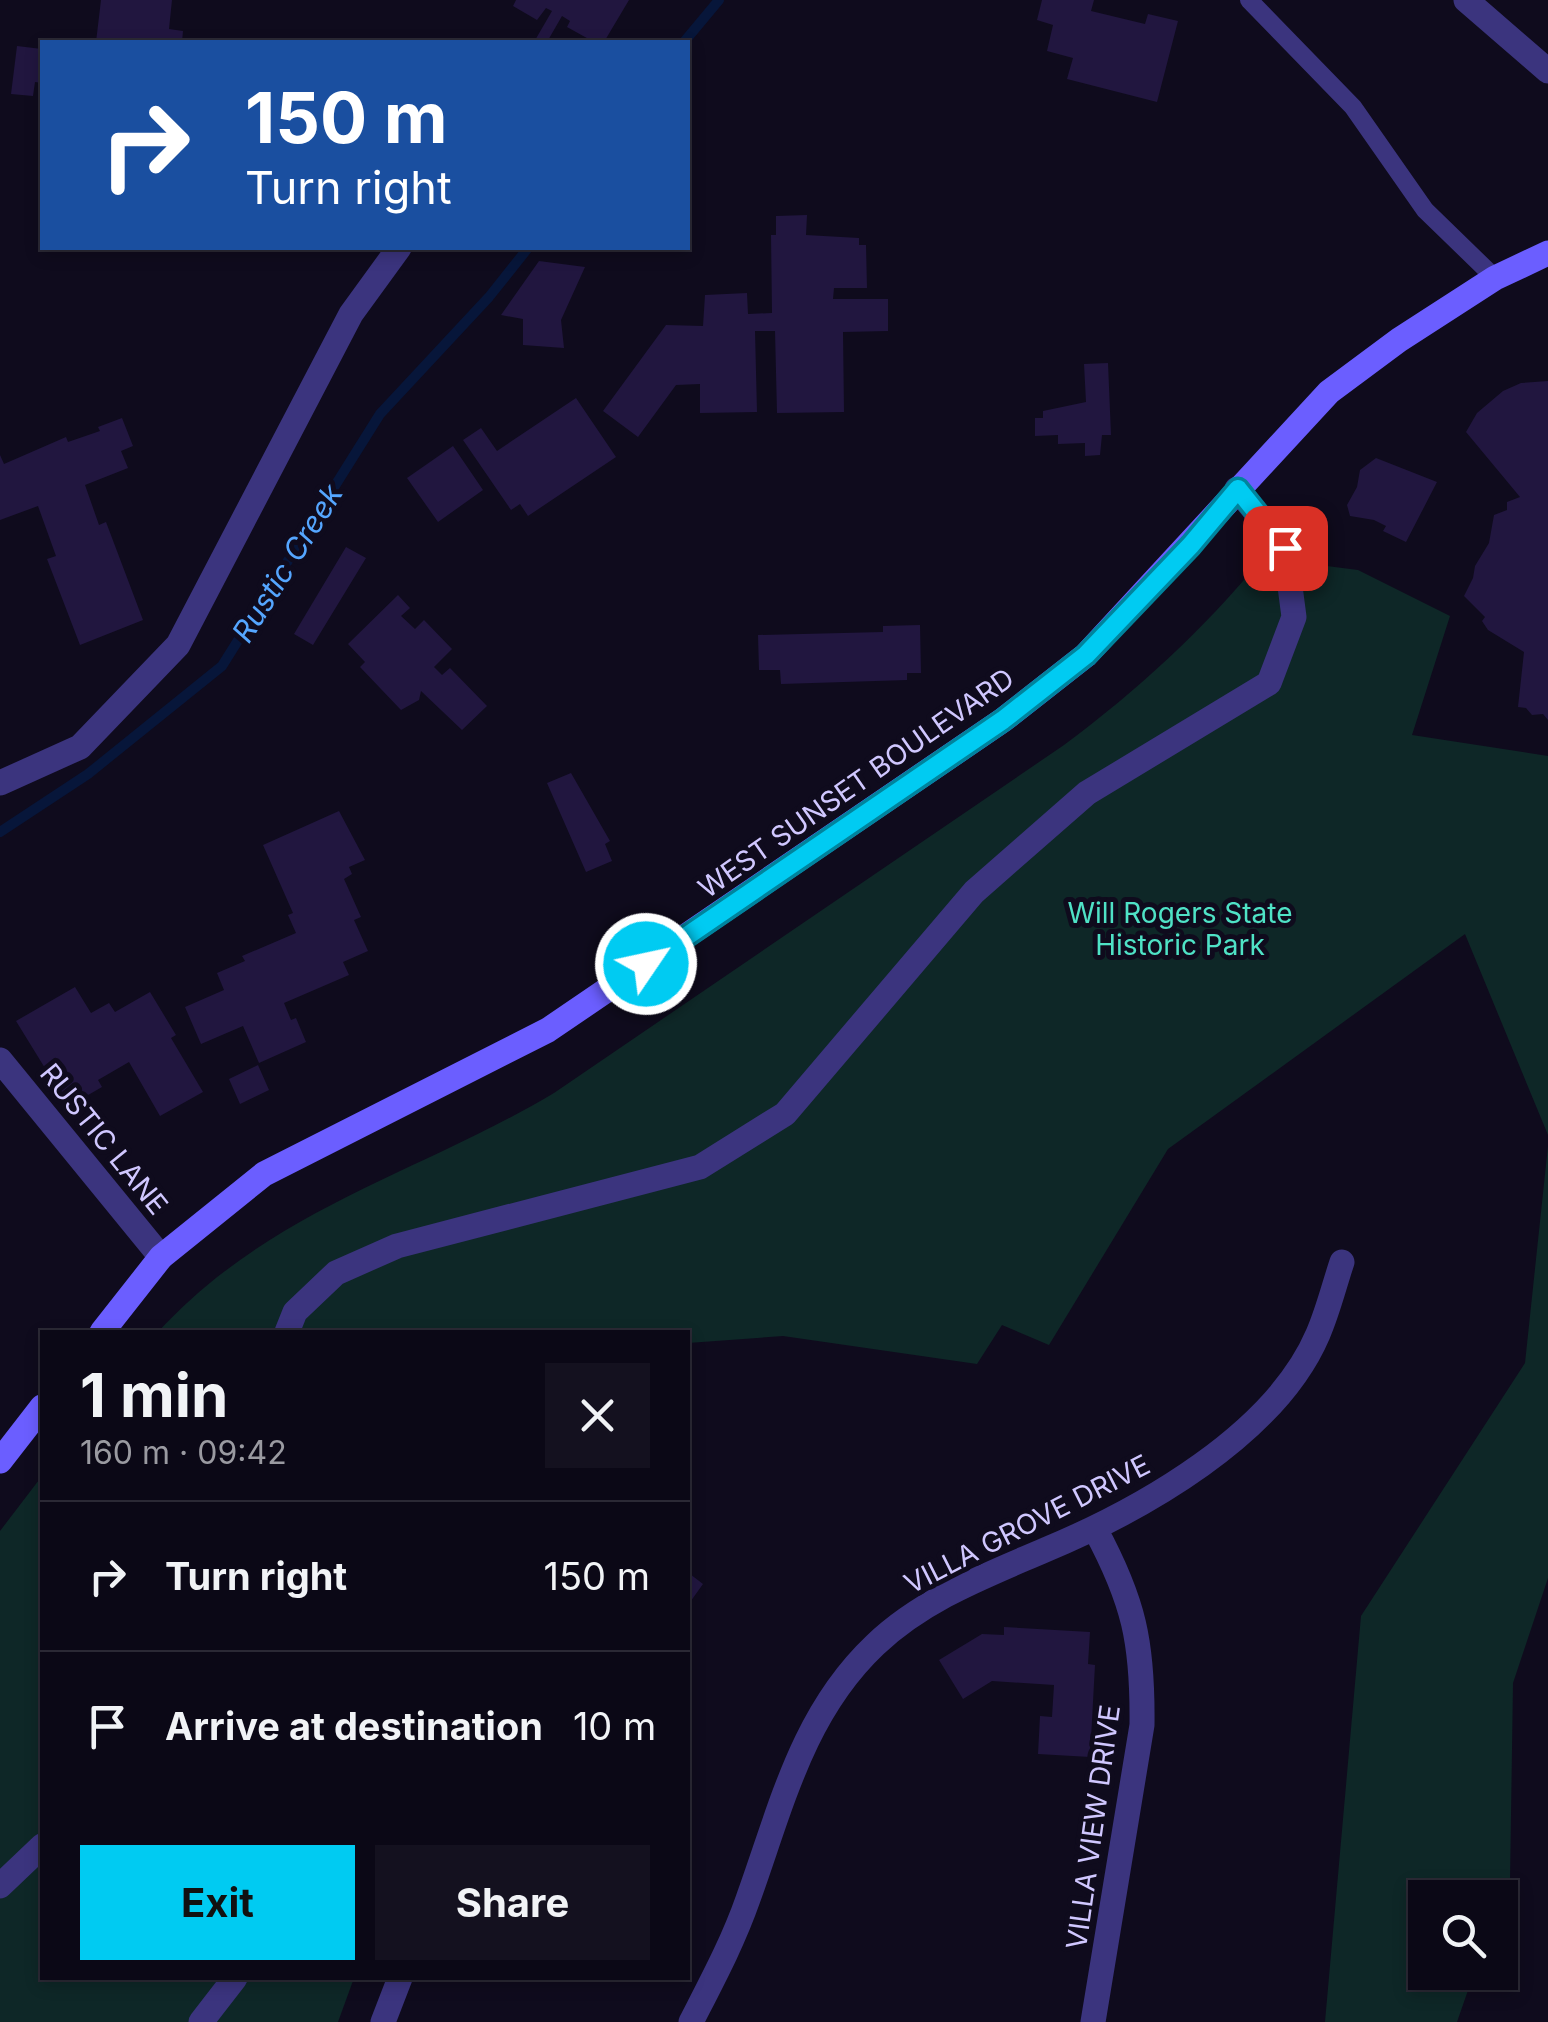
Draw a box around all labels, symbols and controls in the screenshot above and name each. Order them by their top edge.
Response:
text: 150 m [245,75,448,160]
icon: right [80,80,210,210]
text: Turn right [245,160,452,215]
water label: Rustic Creek [224,477,350,649]
pin [1243,506,1328,591]
icon: arrive [1258,521,1313,576]
street label: WEST SUNSET BOULEVARD [692,661,1020,905]
park label: Will Rogers State Historic Park [1067,896,1293,962]
position arrow [594,912,698,1016]
street label: RUSTIC LANE [33,1057,175,1221]
text: 1 min [80,1359,228,1431]
button: close [545,1363,650,1468]
text: 160 m · 09:42 [80,1433,287,1472]
street label: VILLA GROVE DRIVE [899,1447,1155,1601]
icon: right [80,1549,135,1604]
text: Turn right [165,1553,347,1599]
text: 150 m [543,1553,650,1599]
icon: arrive [80,1699,135,1754]
street label: VILLA VIEW DRIVE [1059,1702,1127,1952]
text: Arrive at destination [165,1703,543,1749]
text: 10 m [573,1703,656,1749]
button: Exit [80,1845,355,1960]
button: Share [375,1845,650,1960]
map controls [1408,1880,1518,1990]
button: search [1408,1880,1518,1990]

